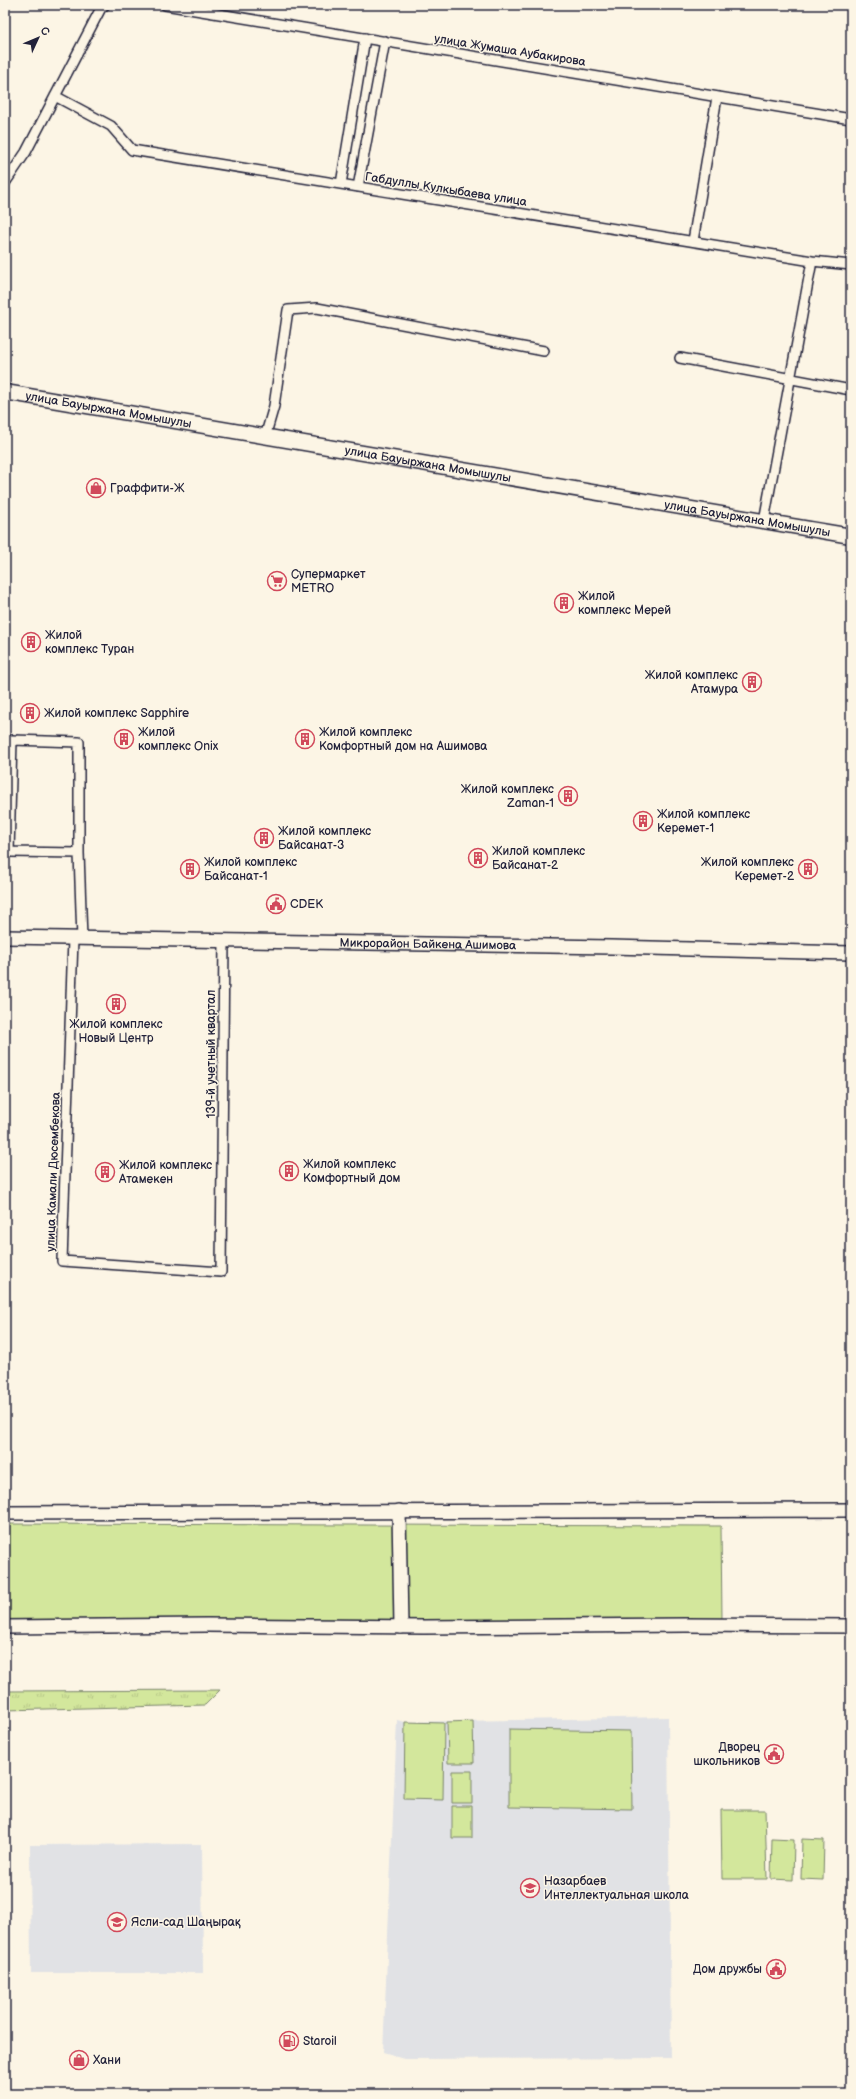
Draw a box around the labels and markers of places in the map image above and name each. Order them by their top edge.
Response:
shop icon: Граффити-Ж [85,477,107,499]
place label: Граффити-Ж [110,481,185,496]
place label: Супермаркет METRO [291,567,366,596]
supermarket icon: Супермаркет METRO [266,570,288,592]
place label: Жилой комплекс Мерей [578,589,671,618]
building icon: Жилой комплекс Мерей [553,592,575,614]
place label: Жилой комплекс Туран [45,628,134,657]
building icon: Жилой комплекс Туран [20,631,42,653]
place label: Жилой комплекс Атамура [645,668,738,697]
building icon: Жилой комплекс Атамура [741,671,763,693]
building icon: Жилой комплекс Sapphire [19,702,41,724]
place label: Жилой комплекс Sapphire [44,706,189,721]
place label: Жилой комплекс Onix [138,725,219,754]
place label: Жилой комплекс Комфортный дом на Ашимова [319,725,487,754]
building icon: Жилой комплекс Onix [113,728,135,750]
building icon: Жилой комплекс Комфортный дом на Ашимова [294,728,316,750]
place label: Жилой комплекс Zaman-1 [461,782,554,811]
building icon: Жилой комплекс Zaman-1 [557,785,579,807]
place label: Жилой комплекс Керемет-1 [657,807,750,836]
building icon: Жилой комплекс Керемет-1 [632,810,654,832]
place label: Жилой комплекс Байсанат-3 [278,824,371,853]
building icon: Жилой комплекс Байсанат-3 [253,827,275,849]
place label: Жилой комплекс Байсанат-2 [492,844,585,873]
building icon: Жилой комплекс Байсанат-2 [467,847,489,869]
place label: Жилой комплекс Байсанат-1 [204,855,297,884]
place label: Жилой комплекс Керемет-2 [701,855,794,884]
building icon: Жилой комплекс Байсанат-1 [179,858,201,880]
building icon: Жилой комплекс Керемет-2 [797,858,819,880]
public building icon: CDEK [265,893,287,915]
place label: CDEK [290,897,323,912]
building icon: Жилой комплекс Новый Центр [105,993,127,1015]
place label: Жилой комплекс Новый Центр [69,1017,163,1046]
place label: Жилой комплекс Комфортный дом [303,1157,400,1186]
place label: Жилой комплекс Атамекен [118,1158,212,1187]
building icon: Жилой комплекс Комфортный дом [278,1160,300,1182]
building icon: Жилой комплекс Атамекен [94,1161,116,1183]
place label: Дворец школьников [693,1740,761,1769]
public building icon: Дворец школьников [763,1743,785,1765]
place label: Назарбаев Интеллектуальная школа [544,1874,689,1903]
school or university icon: Назарбаев Интеллектуальная школа [519,1877,541,1899]
school or university icon: Ясли-сад Шаңырақ [106,1911,128,1933]
place label: Ясли-сад Шаңырақ [131,1915,241,1930]
public building icon: Дом дружбы [765,1958,787,1980]
place label: Дом дружбы [693,1962,762,1977]
fuel station icon: Staroil [278,2030,300,2052]
place label: Staroil [303,2034,337,2049]
shop icon: Хани [68,2049,90,2071]
place label: Хани [93,2053,121,2068]

